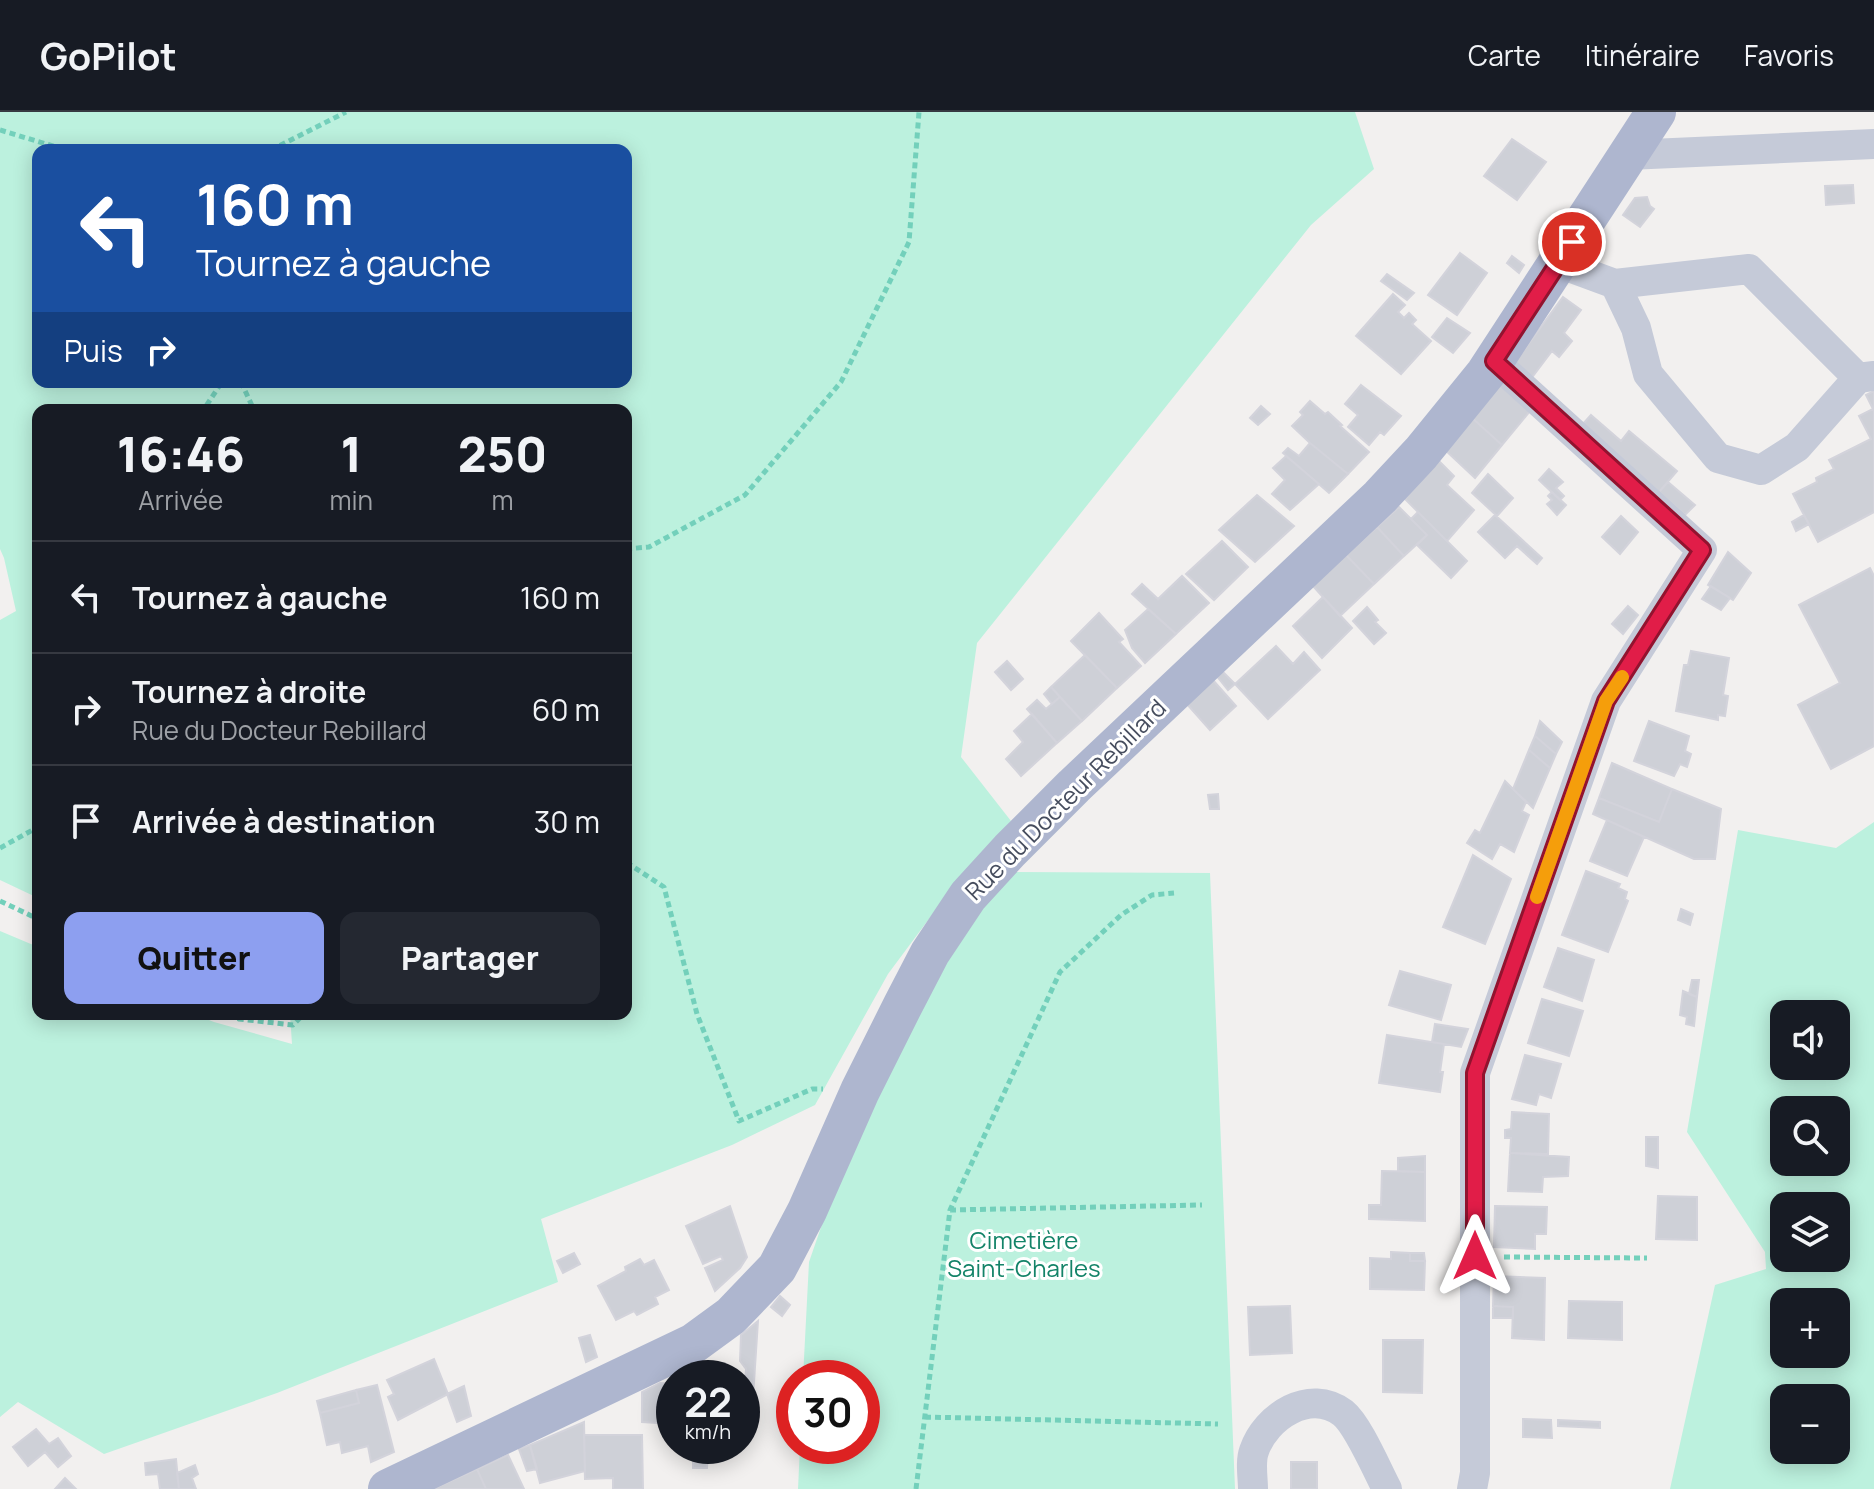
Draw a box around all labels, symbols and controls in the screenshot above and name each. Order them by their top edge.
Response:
text: GoPilot [40,29,177,81]
text: Carte [1468,36,1541,74]
text: Itinéraire [1585,36,1700,74]
text: Favoris [1744,36,1834,74]
text: 160 m [196,165,354,242]
icon: left [64,176,168,280]
pin [1538,208,1606,276]
icon: arrive [1550,220,1594,264]
text: Tournez à gauche [196,238,491,287]
icon: right [139,328,183,372]
text: Puis [64,330,123,371]
text: 16:46 [117,421,245,486]
text: 1 [340,421,362,486]
text: 250 [458,421,547,486]
text: Arrivée [138,482,223,518]
text: min [329,482,373,518]
text: m [492,482,514,518]
icon: left [64,575,108,619]
text: Tournez à gauche [132,577,388,618]
text: 160 m [520,577,600,618]
text: Tournez à droite [132,671,366,712]
icon: right [64,687,108,731]
text: 60 m [532,689,600,730]
street label: Rue du Docteur Rebillard [957,691,1173,907]
text: Rue du Docteur Rebillard [132,712,427,748]
icon: arrive [64,799,108,843]
text: Arrivée à destination [132,801,435,842]
text: 30 m [534,801,600,842]
button: Quitter [64,912,324,1004]
button: Partager [340,912,600,1004]
map controls [1770,1000,1850,1464]
button: sound [1770,1000,1850,1080]
button: search [1770,1096,1850,1176]
button: layers [1770,1192,1850,1272]
position arrow [1433,1214,1517,1298]
park label: Cimetière Saint-Charles [947,1223,1101,1284]
button: + [1770,1288,1850,1368]
speed limit sign: 30 [776,1360,880,1464]
text: 22 [684,1374,732,1429]
button: − [1770,1384,1850,1464]
text: km/h [685,1418,731,1445]

